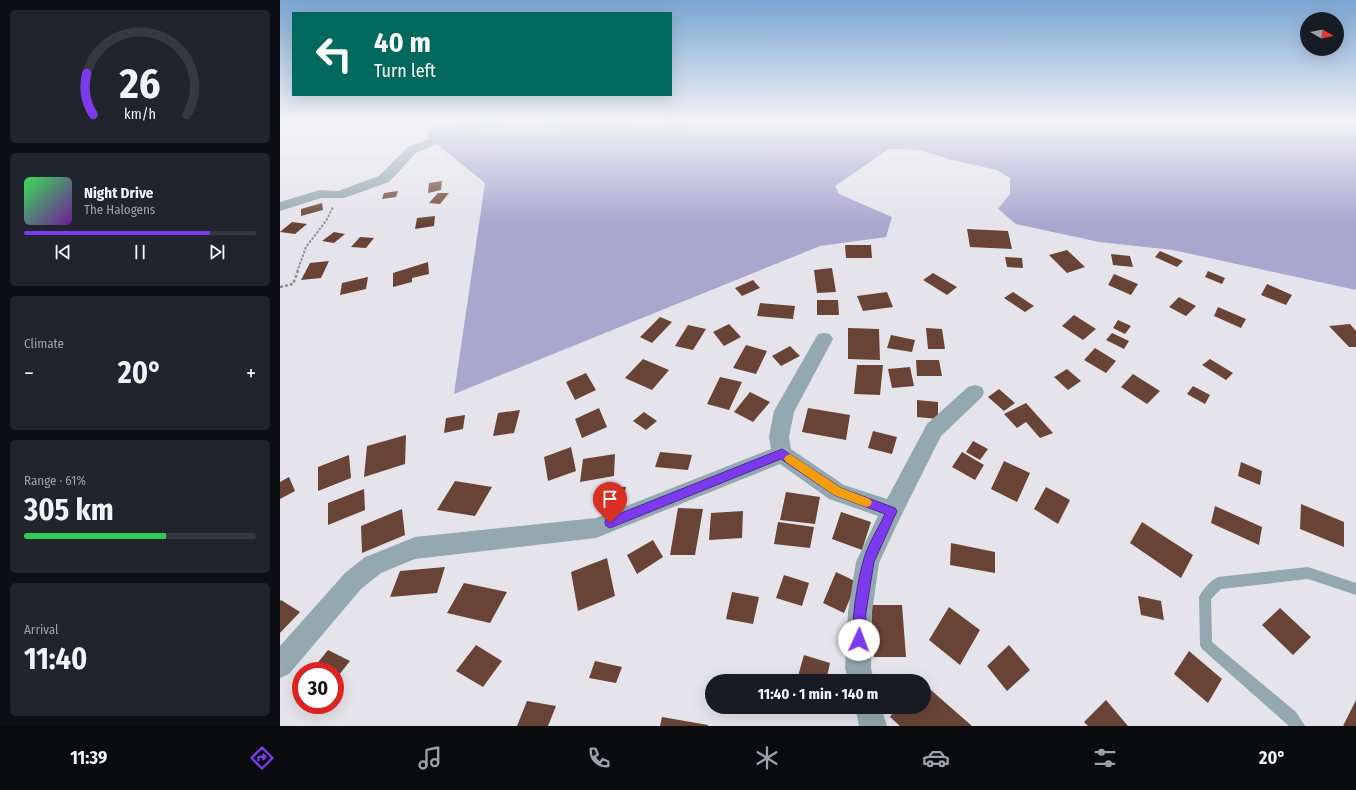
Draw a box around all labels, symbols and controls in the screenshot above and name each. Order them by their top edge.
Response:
north arrow [1300,12,1344,56]
map controls [1300,12,1344,56]
text: 40 m [374,26,431,59]
icon: left [308,28,360,80]
text: 26 [118,58,161,108]
text: Turn left [374,60,436,82]
text: km/h [124,105,156,122]
text: Night Drive [84,184,153,202]
text: The Halogens [84,202,155,217]
icon: previous [52,241,74,263]
icon: pause [129,241,151,263]
icon: next [206,241,228,263]
text: Climate [24,336,64,351]
text: 20° [118,355,162,391]
text: − [24,360,34,387]
text: + [246,360,256,387]
text: Range · 61% [24,473,86,488]
pin [593,482,627,523]
icon: arrive [599,488,621,510]
text: 305 km [24,492,114,528]
position arrow [838,619,880,661]
text: Arrival [24,622,58,637]
text: 11:40 [24,641,87,677]
speed limit sign: 30 [292,662,344,714]
text: 11:40 · 1 min · 140 m [758,685,878,703]
icon: directions [248,744,276,772]
icon: music [416,744,444,772]
icon: phone [585,744,613,772]
icon: climate [753,744,781,772]
icon: car [922,744,950,772]
icon: filters [1091,744,1119,772]
text: 11:39 [70,747,107,769]
text: 20° [1259,747,1286,769]

